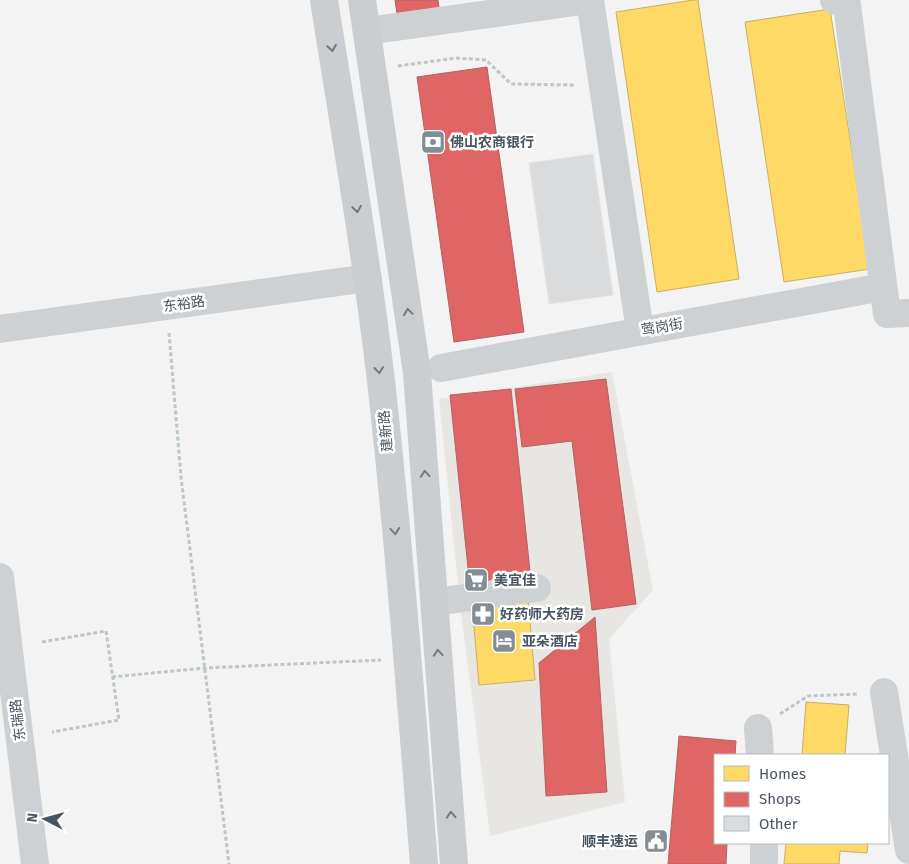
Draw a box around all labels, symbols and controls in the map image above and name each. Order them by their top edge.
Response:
one-way arrow [326,45,337,53]
bank icon: 佛山农商银行 [420,129,446,155]
place label: 佛山农商银行 [450,134,534,151]
one-way arrow [352,204,362,213]
street label: 东裕路 [162,293,206,315]
one-way arrow [403,308,414,316]
street label: 莺岗街 [640,315,684,339]
one-way arrow [374,365,384,374]
street label: 建新路 [376,409,396,453]
one-way arrow [420,470,431,478]
one-way arrow [389,528,400,536]
supermarket icon: 美宜佳 [463,567,489,593]
place label: 美宜佳 [494,572,536,589]
pharmacy icon: 好药师大药房 [470,601,496,627]
place label: 好药师大药房 [500,606,584,623]
hotel icon: 亚朵酒店 [491,628,517,654]
place label: 亚朵酒店 [522,633,578,650]
one-way arrow [433,649,444,657]
street label: 东瑞路 [7,698,29,742]
legend [714,754,889,844]
text: Homes [759,765,806,783]
text: Shops [759,790,801,808]
north arrow [20,794,70,844]
one-way arrow [445,811,456,819]
text: N [24,812,42,823]
text: Other [759,815,798,833]
public building icon: 顺丰速运 [643,828,669,854]
place label: 顺丰速运 [582,833,638,850]

